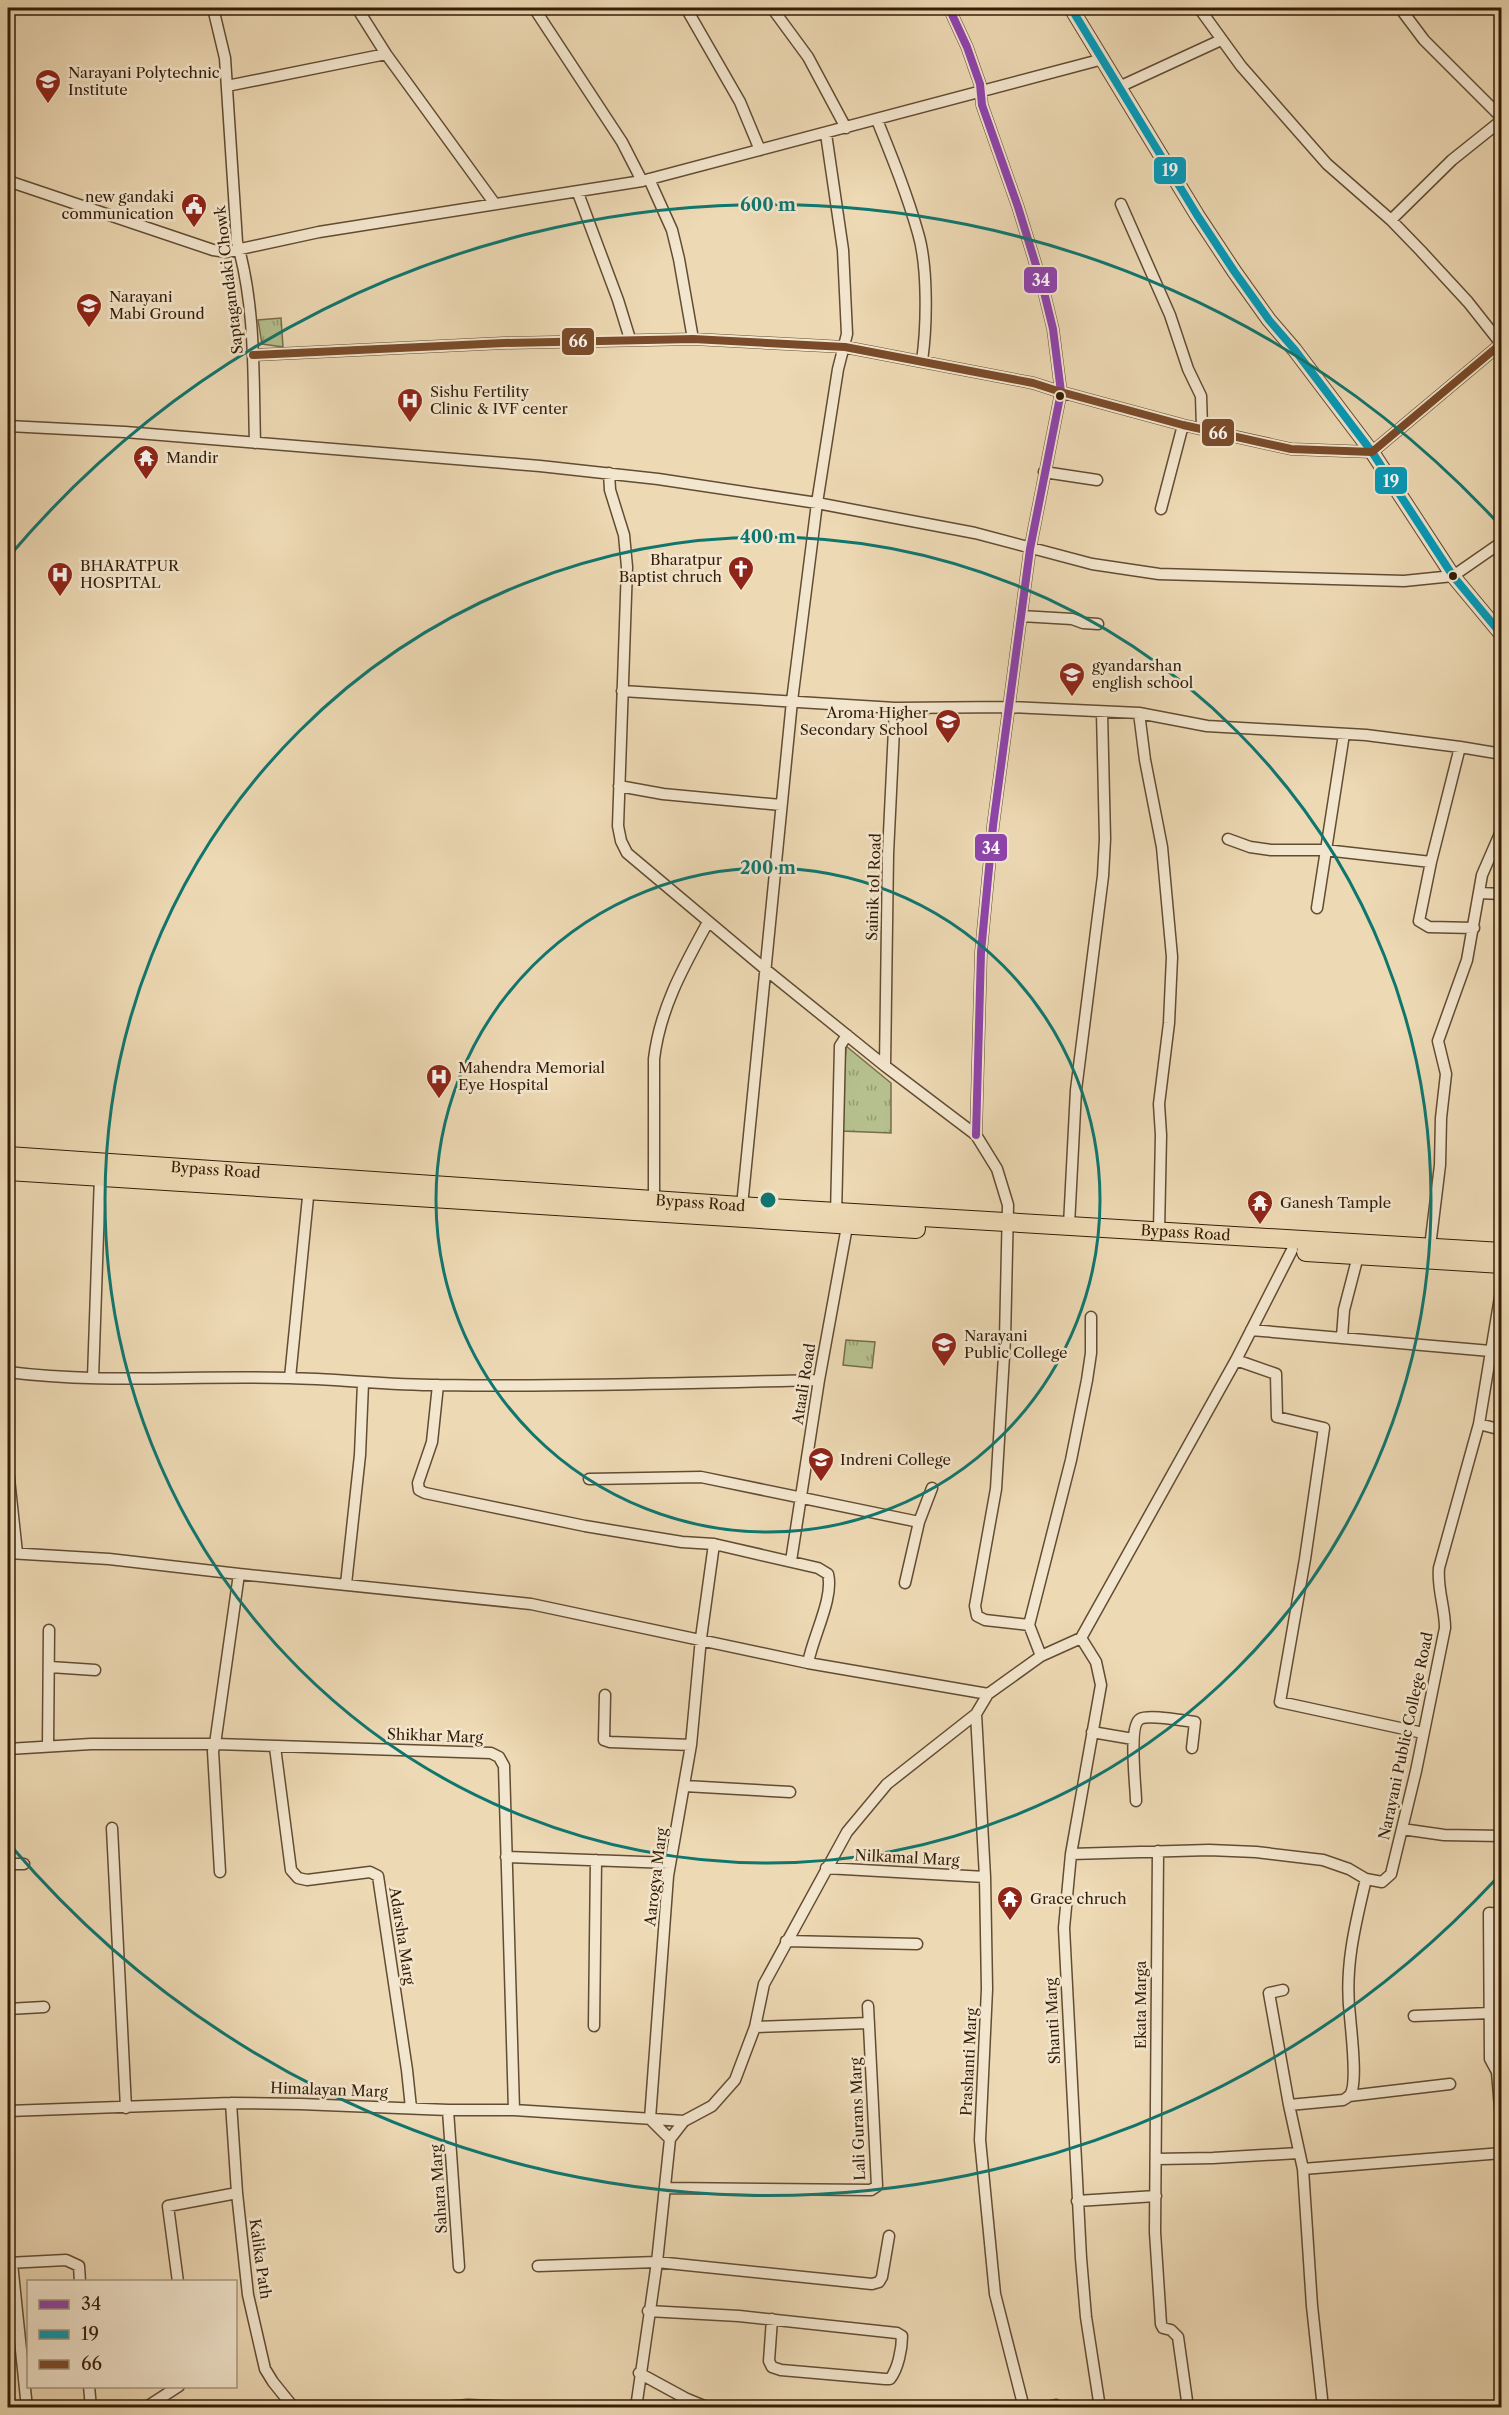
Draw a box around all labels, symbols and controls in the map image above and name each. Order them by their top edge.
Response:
place label: Narayani Polytechnic Institute [68,63,220,99]
school or university icon: Narayani Polytechnic Institute [33,67,63,105]
line badge: 19 [1153,156,1187,185]
text: 19 [1162,160,1178,180]
place label: new gandaki communication [62,187,175,223]
public building icon: new gandaki communication [179,191,209,229]
text: 600 m [740,194,796,216]
street label: Saptagandaki Chowk [210,203,247,355]
line badge: 34 [1023,266,1058,294]
text: 34 [1032,270,1050,290]
place label: Narayani Mabi Ground [109,287,205,323]
school or university icon: Narayani Mabi Ground [74,291,104,329]
line badge: 66 [561,327,595,356]
text: 66 [568,331,588,351]
place label: Sishu Fertility Clinic & IVF center [430,382,569,418]
hospital icon: Sishu Fertility Clinic & IVF center [395,386,425,424]
unlabelled marker [1054,390,1066,402]
line badge: 66 [1201,418,1235,447]
text: 66 [1208,423,1228,443]
temple icon: Mandir [131,443,161,481]
place label: Mandir [166,448,219,467]
line badge: 19 [1374,466,1408,495]
text: 19 [1383,471,1399,491]
text: 400 m [740,526,796,548]
place label: Bharatpur Baptist chruch [619,550,723,586]
church icon: Bharatpur Baptist chruch [726,554,756,592]
place label: BHARATPUR HOSPITAL [80,556,180,592]
hospital icon: BHARATPUR HOSPITAL [45,560,75,598]
unlabelled marker [1447,570,1459,582]
place label: gyandarshan english school [1092,656,1194,692]
school or university icon: gyandarshan english school [1057,660,1087,698]
place label: Aroma Higher Secondary School [800,703,929,739]
school or university icon: Aroma Higher Secondary School [933,707,963,745]
street label: Sainik tol Road [862,833,885,941]
line badge: 34 [974,833,1008,862]
text: 34 [982,838,1000,858]
text: 200 m [740,857,796,879]
place label: Mahendra Memorial Eye Hospital [458,1058,605,1094]
hospital icon: Mahendra Memorial Eye Hospital [424,1062,454,1100]
street label: Bypass Road [170,1157,261,1182]
temple icon: Ganesh Tample [1245,1188,1275,1226]
street label: Bypass Road [655,1190,746,1215]
centre of rings [758,1190,778,1210]
place label: Ganesh Tample [1280,1193,1391,1212]
street label: Bypass Road [1140,1220,1231,1245]
place label: Narayani Public College [964,1326,1067,1362]
school or university icon: Narayani Public College [929,1330,959,1368]
street label: Ataali Road [788,1342,819,1427]
school or university icon: Indreni College [806,1445,836,1483]
place label: Indreni College [840,1450,951,1469]
street label: Narayani Public College Road [1374,1630,1437,1842]
street label: Shikhar Marg [387,1724,483,1747]
street label: Aarogya Marg [640,1827,671,1928]
street label: Nilkamal Marg [854,1845,960,1870]
temple icon: Grace chruch [995,1884,1025,1922]
street label: Adarsha Marg [385,1885,420,1986]
place label: Grace chruch [1030,1889,1127,1908]
street label: Ekata Marga [1131,1961,1150,2049]
street label: Shanti Marg [1041,1977,1064,2065]
street label: Prashanti Marg [956,2007,981,2117]
street label: Lali Gurans Marg [846,2057,869,2181]
street label: Himalayan Marg [270,2078,388,2101]
street label: Sahara Marg [426,2144,451,2234]
street label: Kalika Path [245,2218,276,2301]
legend [27,2280,237,2388]
text: 34 [81,2293,101,2315]
text: 19 [81,2323,99,2345]
text: 66 [81,2353,102,2375]

